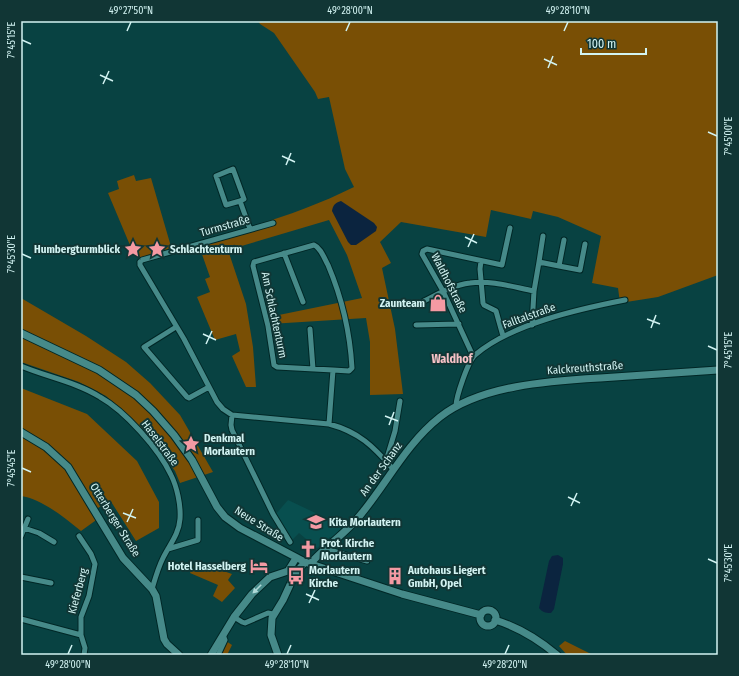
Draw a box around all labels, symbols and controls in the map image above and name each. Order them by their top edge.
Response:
text: 49°27'50"N [109,5,153,17]
text: 49°28'00"N [327,5,373,17]
text: 49°28'10"N [546,5,590,17]
text: 7°45'15"E [6,21,18,58]
scale bar [581,30,646,56]
text: 100 m [587,37,616,51]
text: 7°45'00"E [723,116,735,155]
street label: Turmstraße [199,213,251,239]
text: 7°45'30"E [6,235,18,273]
place icon: Humbergturmblick [123,239,143,259]
place icon: Schlachtenturm [147,239,167,259]
place label: Humbergturmblick [34,243,120,256]
place label: Schlachtenturm [170,243,242,256]
street label: Waldhofstraße [428,251,470,315]
street label: Am Schlachtenturm [259,271,289,359]
shop icon: Zaunteam [428,293,448,313]
place label: Zaunteam [380,297,425,310]
street label: Falltalstraße [501,300,557,332]
text: 7°45'15"E [723,331,735,368]
district label: Waldhof [431,352,474,366]
street label: Kalckreuthstraße [546,359,624,377]
street label: Haselstraße [139,418,181,468]
place label: Denkmal Morlautern [204,432,255,458]
place icon: Denkmal Morlautern [181,434,201,454]
street label: An der Schanz [357,439,405,498]
text: 7°45'45"E [6,449,18,487]
street label: Otterberger Straße [87,481,143,559]
street label: Neue Straße [232,504,286,544]
school or university icon: Kita Morlautern [306,512,326,532]
place label: Kita Morlautern [329,516,401,529]
place label: Prot. Kirche Morlautern [321,537,375,563]
church icon: Prot. Kirche Morlautern [298,539,318,559]
text: 7°45'30"E [723,544,735,582]
hotel icon: Hotel Hasselberg [249,556,269,576]
place label: Hotel Hasselberg [168,560,247,573]
place label: Morlautern Kirche [309,564,360,590]
place label: Autohaus Liegert GmbH, Opel [407,564,486,590]
street label: Kieferberg [66,566,91,615]
bus stop icon: Morlautern Kirche [286,566,306,586]
building icon: Autohaus Liegert GmbH, Opel [385,566,405,586]
one-way arrow [252,584,261,594]
text: 49°28'00"N [45,659,91,671]
text: 49°28'10"N [265,659,309,671]
text: 49°28'20"N [483,659,527,671]

